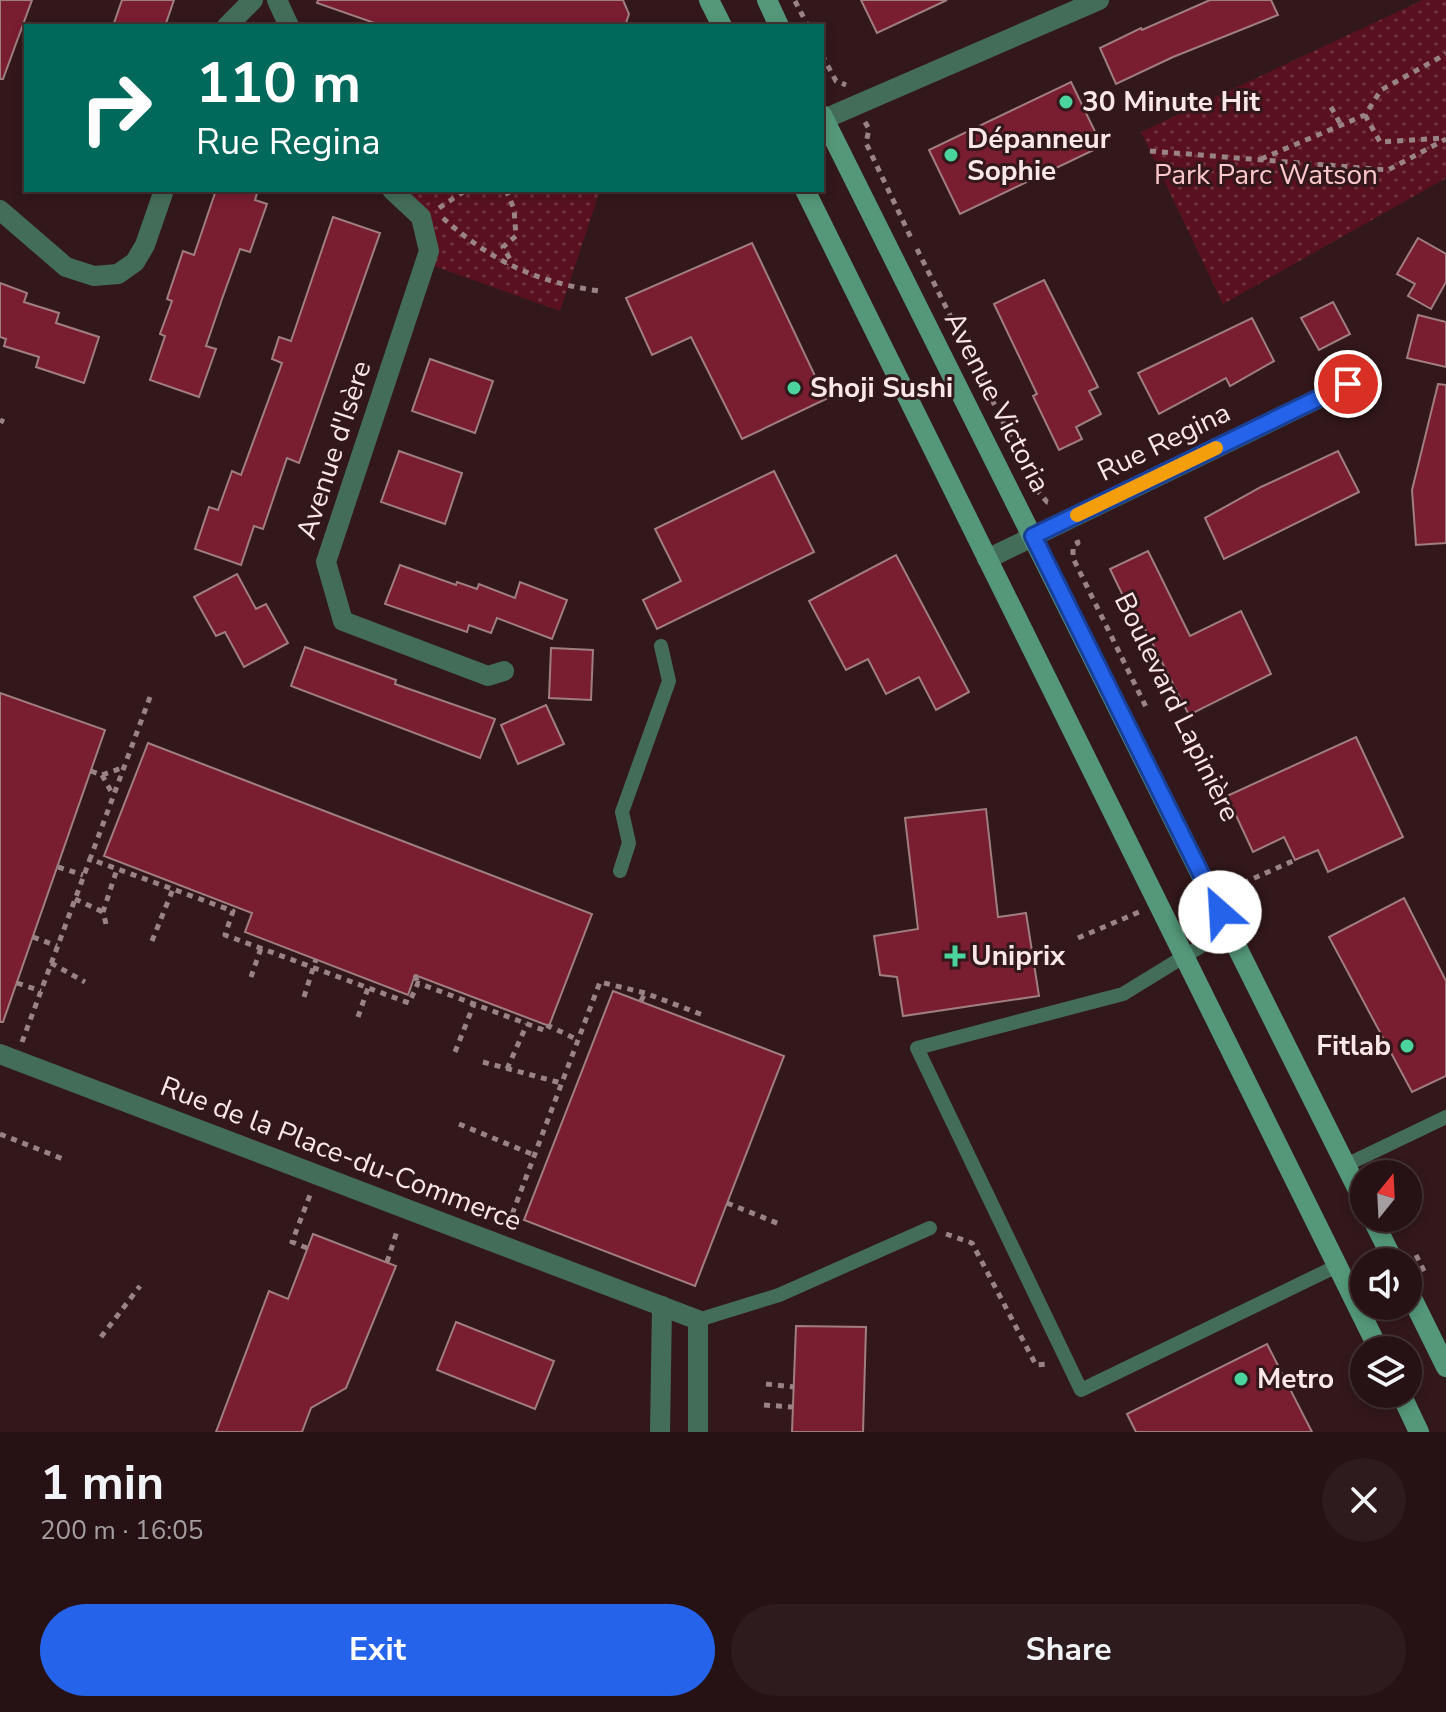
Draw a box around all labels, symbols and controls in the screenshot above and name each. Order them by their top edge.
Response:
text: 110 m [196,45,361,122]
icon: right [64,56,168,160]
place label: 30 Minute Hit [1082,83,1260,121]
marker: 30 Minute Hit [1057,93,1075,111]
text: Rue Regina [196,118,381,167]
place label: Dépanneur Sophie [967,120,1111,190]
marker: Dépanneur Sophie [942,146,960,164]
park label: Park Parc Watson [1154,156,1378,194]
street label: Avenue Victoria [935,305,1059,499]
pin [1314,350,1382,418]
street label: Avenue d'Isère [287,356,381,544]
icon: arrive [1326,362,1370,406]
place label: Shoji Sushi [810,369,953,407]
marker: Shoji Sushi [785,379,803,397]
street label: Rue Regina [1091,393,1237,491]
street label: Boulevard Lapinière [1105,586,1249,828]
position arrow [1178,870,1262,954]
place label: Uniprix [971,937,1066,975]
marker: Uniprix [946,947,964,965]
place label: Fitlab [1316,1027,1391,1065]
marker: Fitlab [1398,1037,1416,1055]
street label: Rue de la Place-du-Commerce [155,1067,527,1241]
north arrow [1350,1160,1422,1232]
map controls [1350,1160,1422,1408]
button: sound [1350,1248,1422,1320]
button: layers [1350,1336,1422,1408]
place label: Metro [1257,1360,1334,1398]
marker: Metro [1232,1370,1250,1388]
text: 1 min [40,1450,164,1516]
button: close [1322,1458,1406,1542]
text: 200 m · 16:05 [40,1513,203,1548]
button: Exit [40,1604,715,1696]
button: Share [731,1604,1406,1696]

